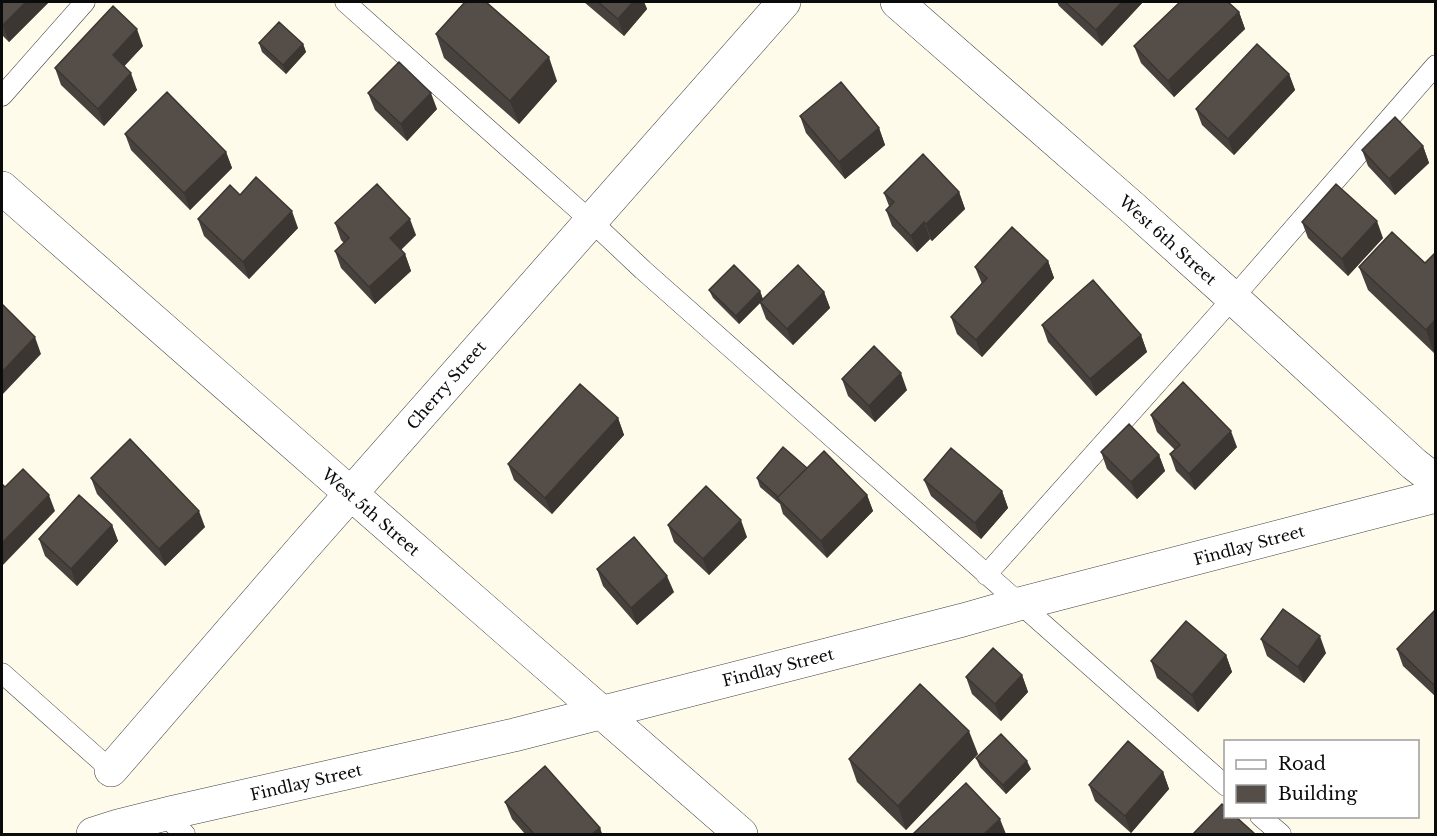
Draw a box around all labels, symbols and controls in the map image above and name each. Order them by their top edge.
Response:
street label: West 6th Street [1114,190,1221,289]
street label: Cherry Street [402,337,490,433]
street label: West 5th Street [317,463,424,560]
street label: Findlay Street [1191,521,1307,569]
street label: Findlay Street [720,643,836,691]
legend [1224,740,1419,818]
text: Road [1278,753,1326,775]
street label: Findlay Street [248,759,364,805]
text: Building [1278,783,1357,805]

